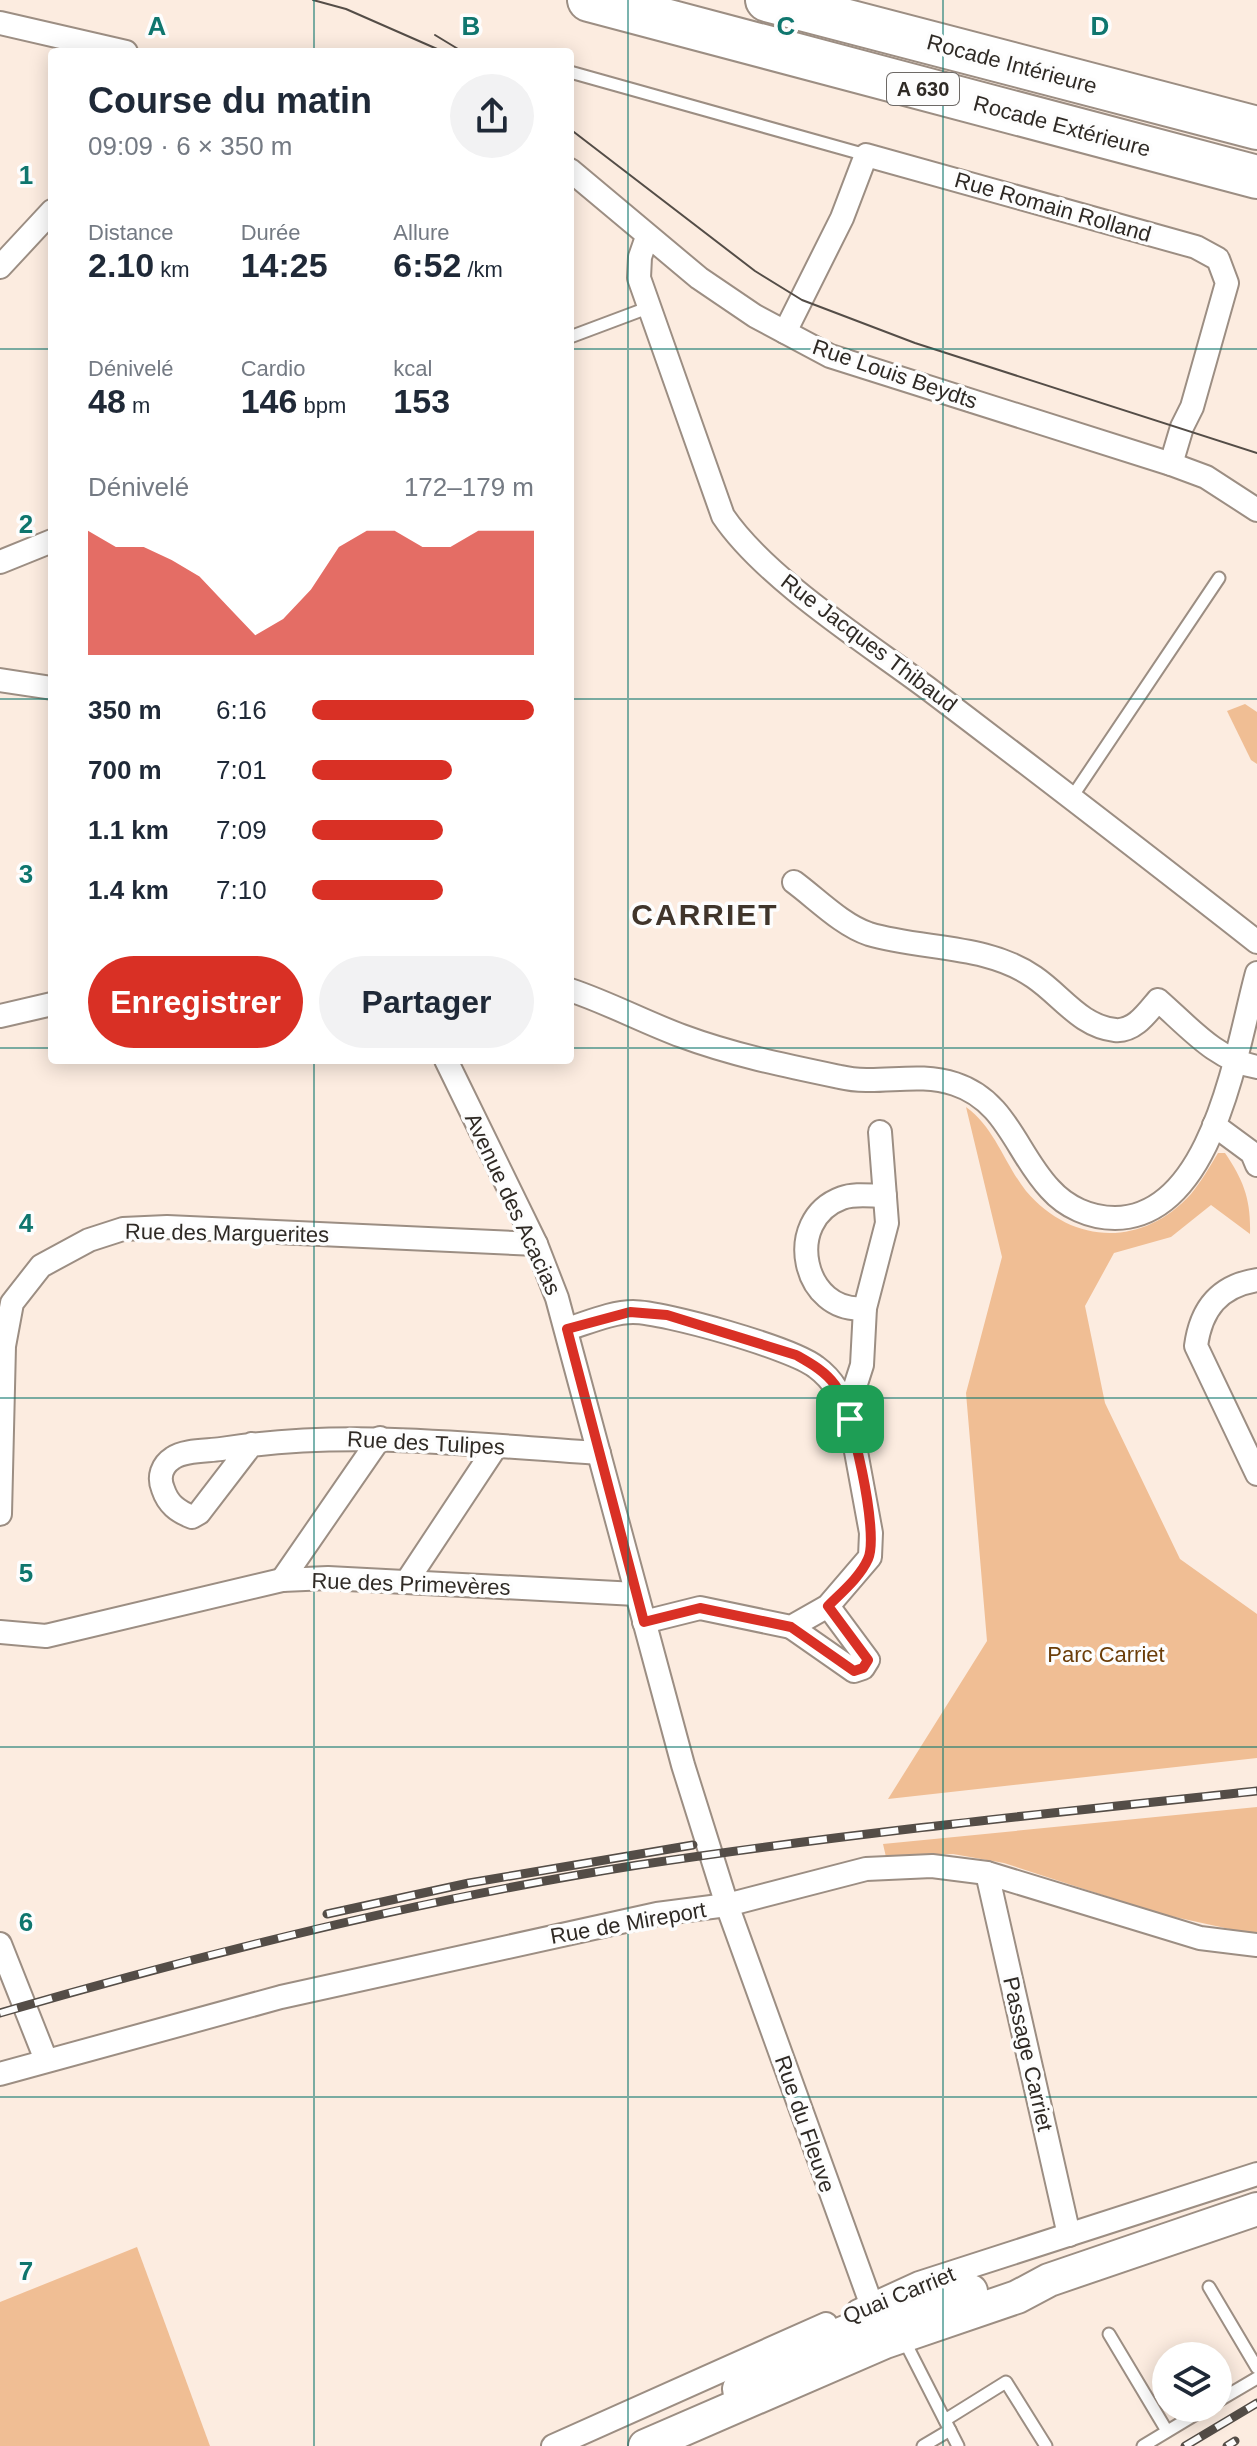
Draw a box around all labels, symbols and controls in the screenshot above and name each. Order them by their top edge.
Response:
text: A [148,11,167,41]
text: B [462,11,480,41]
text: C [777,11,796,41]
text: D [1091,11,1109,41]
street label: Rocade Intérieure [924,29,1100,99]
road number: A 630 [887,73,959,105]
button: share [450,74,534,158]
text: Course du matin [88,80,372,121]
street label: Rocade Extérieure [971,90,1153,162]
text: 09:09 · 6 × 350 m [88,131,293,161]
text: 1 [19,160,33,190]
street label: Rue Romain Rolland [952,167,1154,247]
text: Distance [88,220,174,245]
text: Durée [241,220,301,245]
text: Allure [393,220,450,245]
text: 2.10 [88,246,154,284]
text: 14:25 [241,246,328,284]
text: 6:52 [393,246,461,284]
text: km [154,257,190,282]
text: /km [461,257,503,282]
street label: Rue Louis Beydts [809,334,981,414]
text: Dénivelé [88,356,174,381]
text: Cardio [241,356,305,381]
text: kcal [393,356,432,381]
text: 48 [88,382,126,420]
text: 146 [241,382,297,420]
text: 153 [393,382,450,420]
text: m [126,393,150,418]
text: bpm [297,393,346,418]
text: Dénivelé [88,472,189,502]
text: 172–179 m [404,472,534,502]
text: 2 [19,509,33,539]
street label: Rue Jacques Thibaud [776,569,962,717]
text: 350 m [88,695,162,725]
text: 6:16 [216,695,267,725]
text: 700 m [88,755,162,785]
text: 7:01 [216,755,267,785]
text: 1.1 km [88,815,169,845]
text: 7:09 [216,815,267,845]
text: 3 [19,859,33,889]
text: 1.4 km [88,875,169,905]
text: 7:10 [216,875,267,905]
district label: CARRIET [631,898,779,931]
button: Enregistrer [88,956,303,1048]
button: Partager [319,956,534,1048]
street label: Avenue des Acacias [460,1109,566,1299]
text: 4 [19,1208,34,1238]
street label: Rue des Marguerites [125,1219,329,1247]
pin [816,1385,884,1453]
icon: arrive [828,1397,872,1441]
street label: Rue des Tulipes [347,1426,505,1460]
text: 5 [19,1558,33,1588]
street label: Rue des Primevères [311,1568,511,1600]
park label: Parc Carriet [1047,1642,1165,1667]
street label: Rue de Mireport [548,1897,708,1949]
text: 6 [19,1907,33,1937]
street label: Passage Carriet [998,1974,1058,2134]
street label: Rue du Fleuve [770,2052,840,2196]
text: 7 [19,2256,33,2286]
street label: Quai Carriet [839,2261,959,2329]
map controls [1152,2342,1232,2422]
button: layers [1152,2342,1232,2422]

